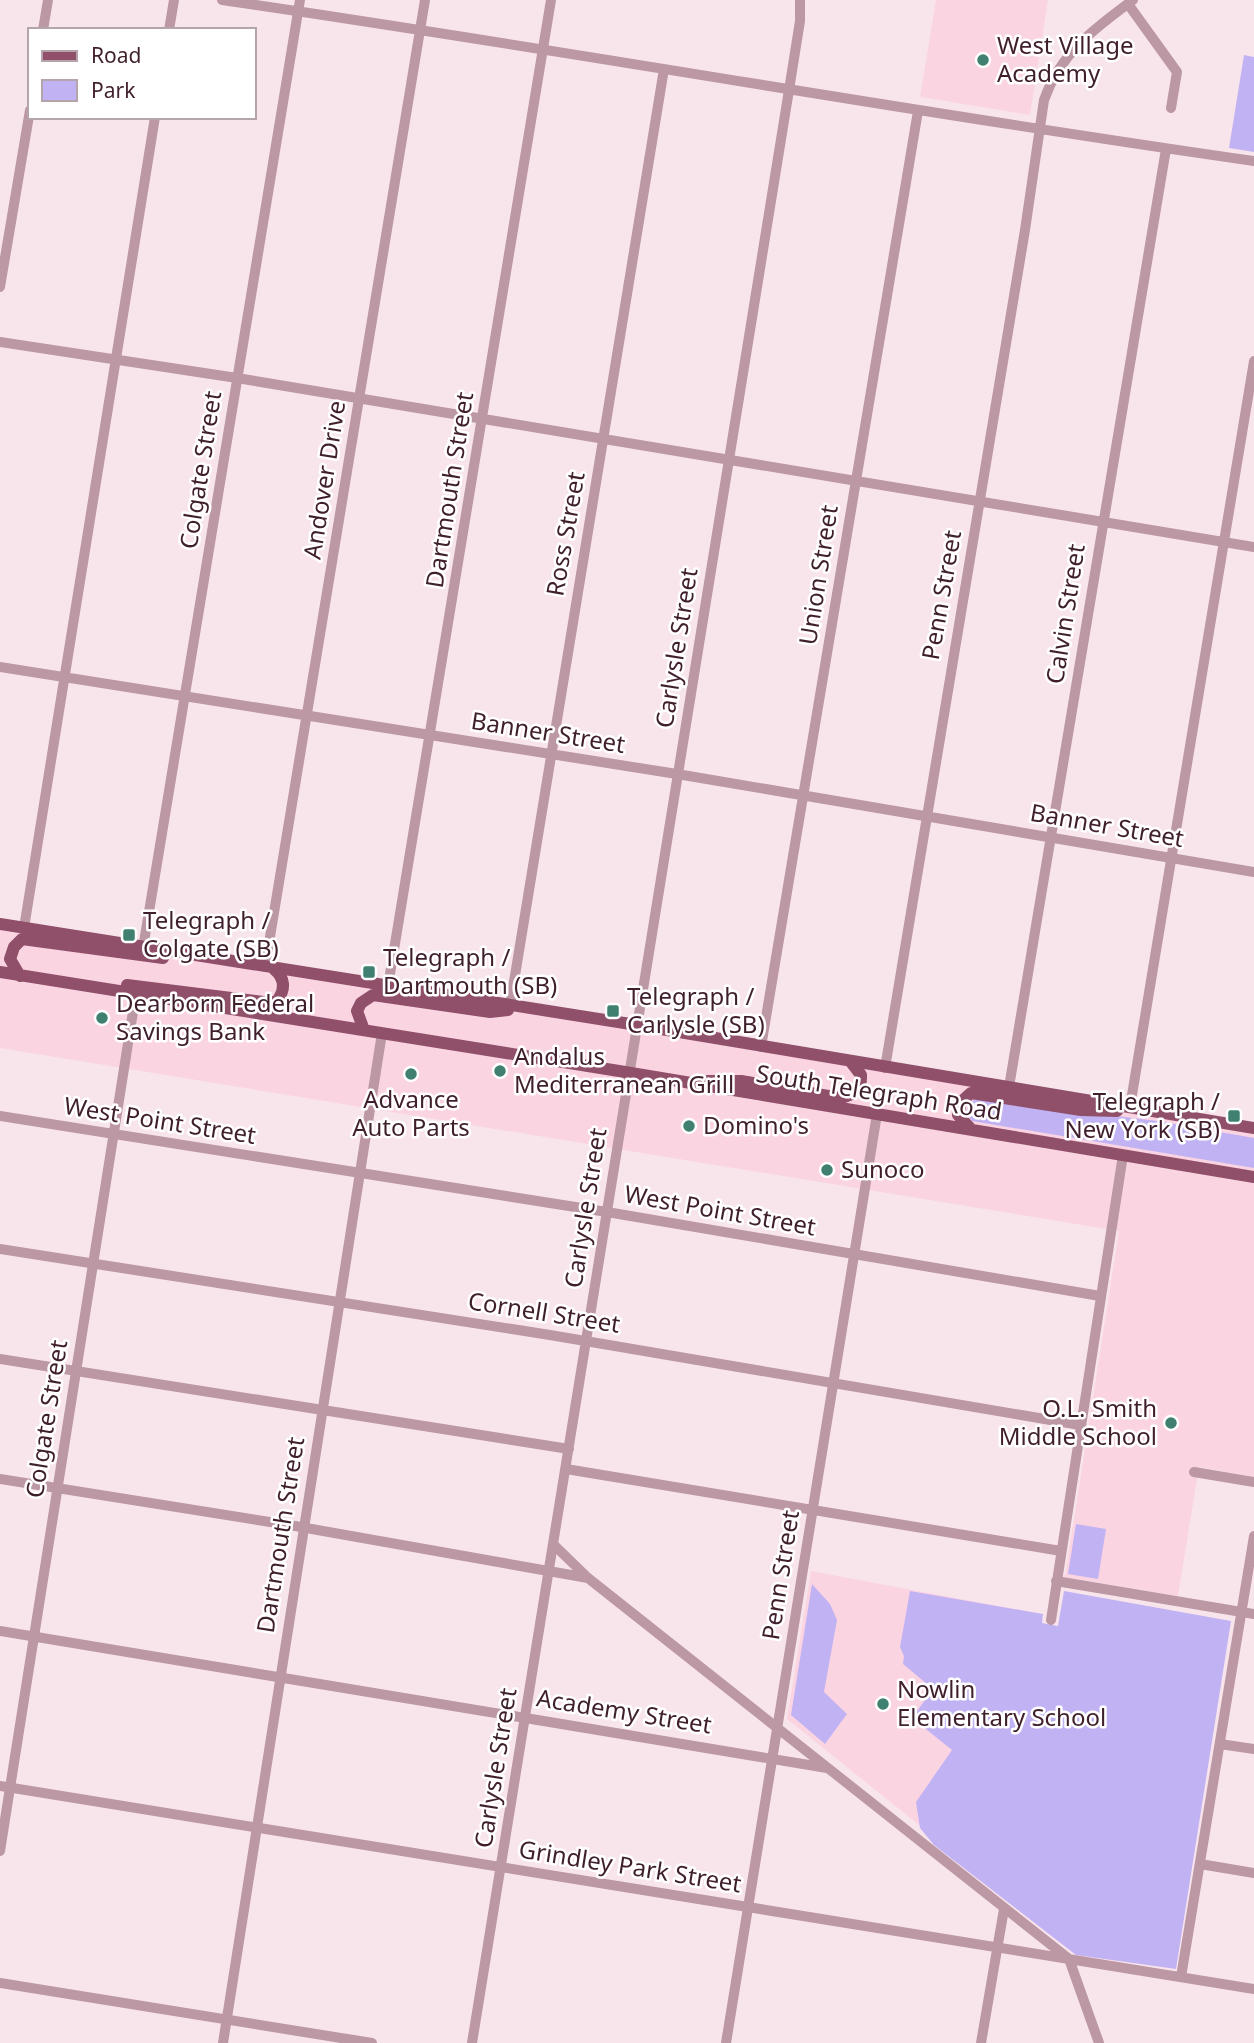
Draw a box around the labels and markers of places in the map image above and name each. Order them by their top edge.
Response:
place label: West Village Academy [997,28,1134,89]
marker: West Village Academy [975,52,991,68]
place label: Telegraph / Colgate (SB) [143,903,279,964]
marker: Telegraph / Colgate (SB) [121,927,137,943]
place label: Telegraph / Dartmouth (SB) [383,940,557,1001]
marker: Telegraph / Dartmouth (SB) [361,964,377,980]
place label: Telegraph / Carlysle (SB) [627,979,765,1040]
place label: Dearborn Federal Savings Bank [116,986,314,1047]
marker: Telegraph / Carlysle (SB) [605,1003,621,1019]
marker: Dearborn Federal Savings Bank [94,1010,110,1026]
place label: Andalus Mediterranean Grill [514,1039,734,1100]
marker: Andalus Mediterranean Grill [492,1063,508,1079]
marker: Advance Auto Parts [403,1066,419,1082]
place label: Advance Auto Parts [352,1082,470,1143]
place label: Telegraph / New York (SB) [1065,1084,1220,1145]
place label: Domino's [703,1108,809,1141]
marker: Telegraph / New York (SB) [1226,1108,1242,1124]
marker: Domino's [681,1118,697,1134]
place label: Sunoco [841,1152,924,1185]
marker: Sunoco [819,1162,835,1178]
place label: O.L. Smith Middle School [999,1391,1157,1452]
marker: O.L. Smith Middle School [1163,1415,1179,1431]
place label: Nowlin Elementary School [897,1672,1106,1733]
marker: Nowlin Elementary School [875,1696,891,1712]

